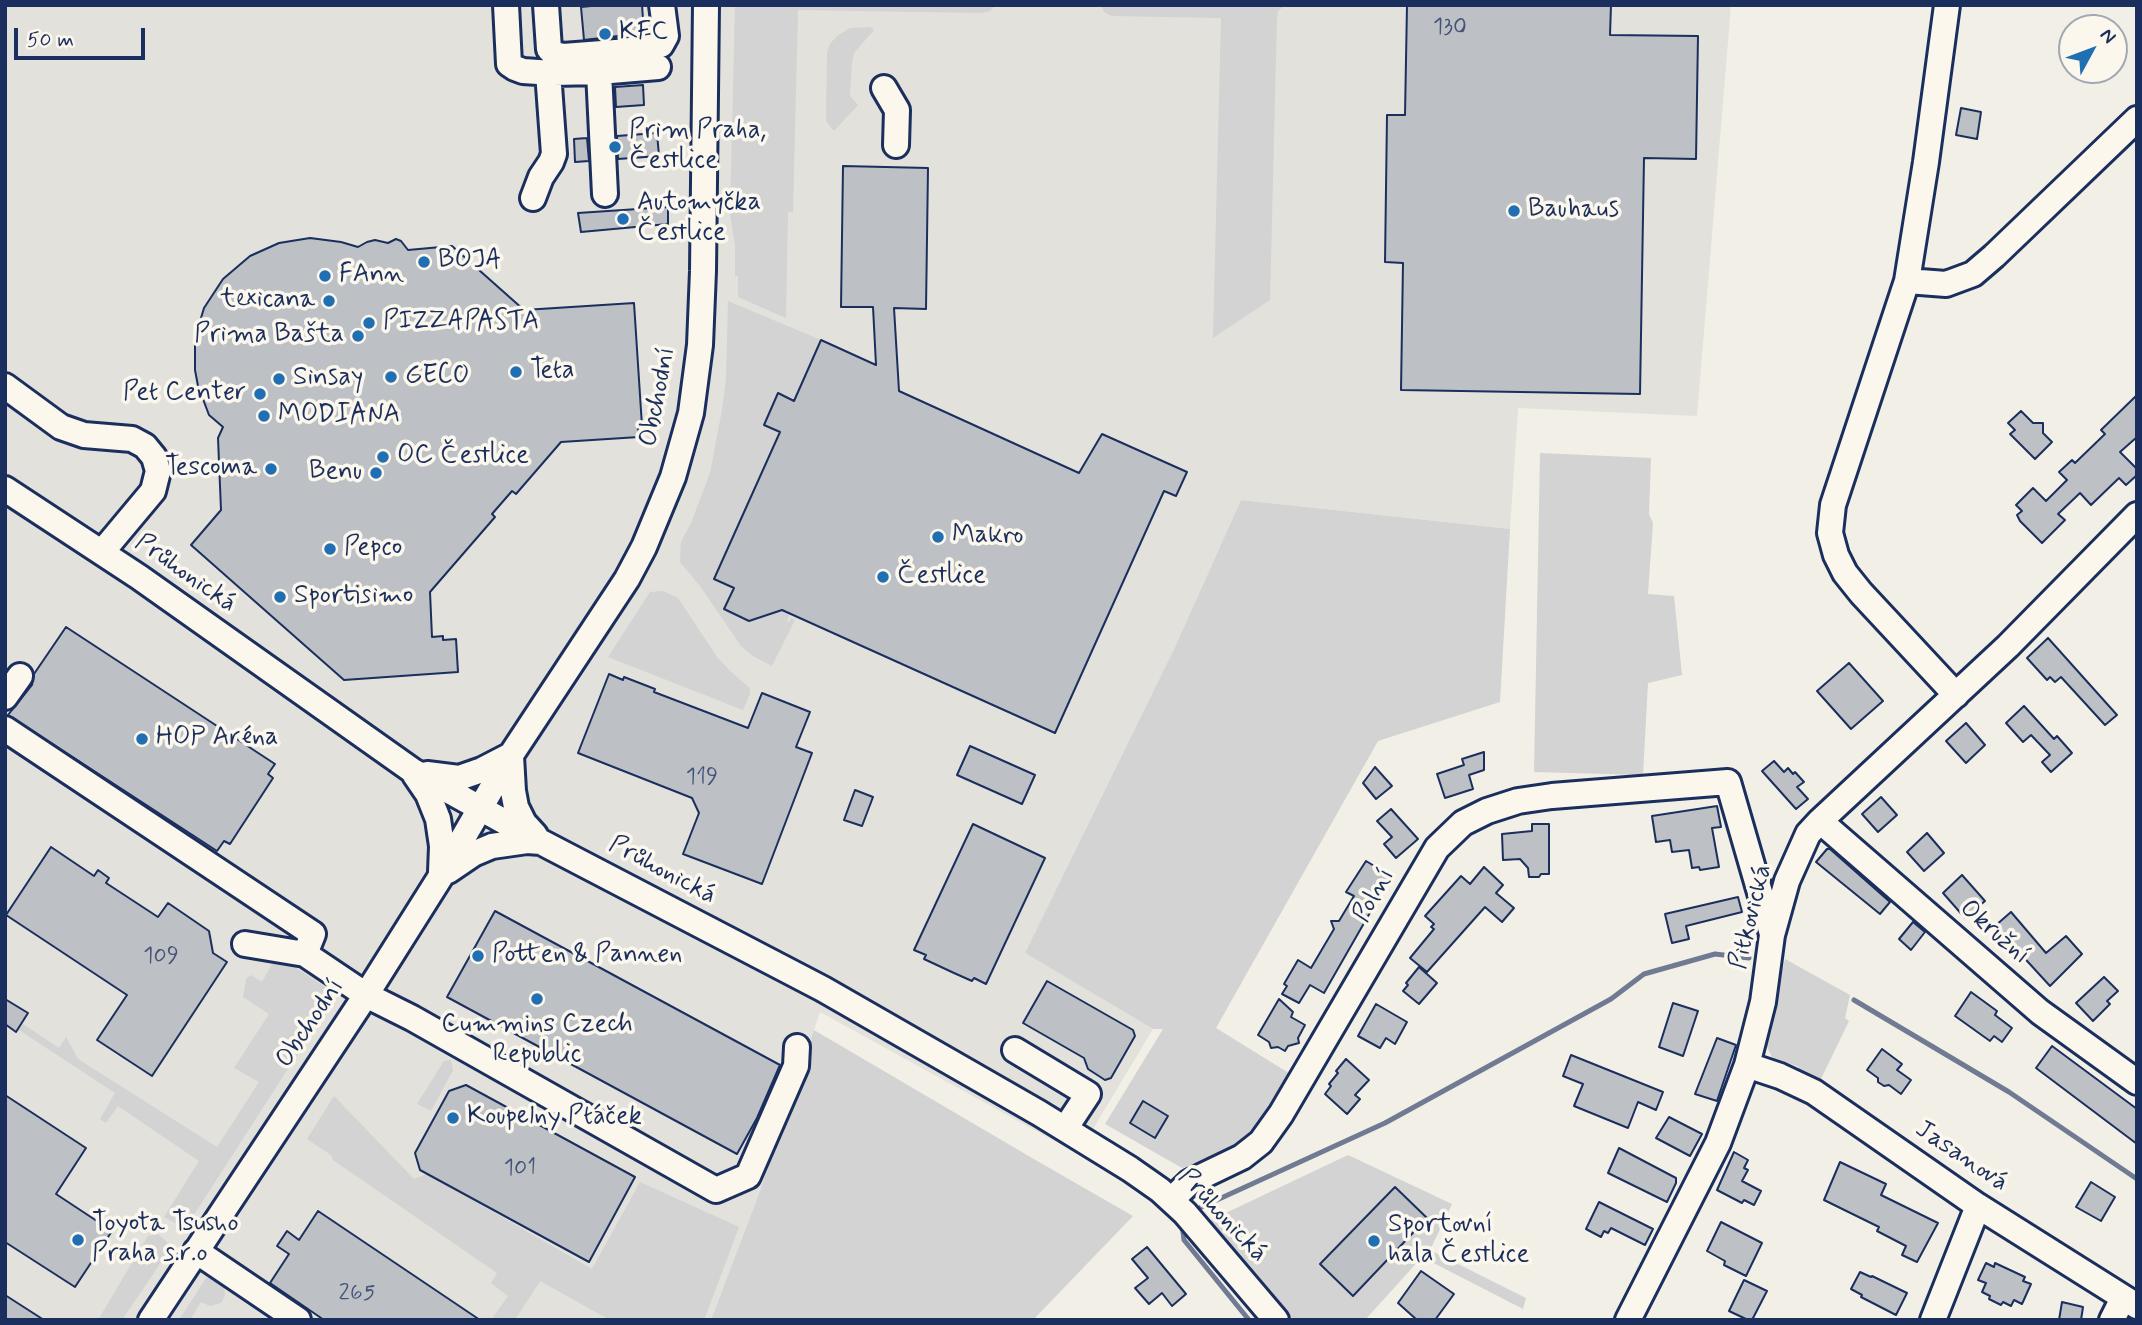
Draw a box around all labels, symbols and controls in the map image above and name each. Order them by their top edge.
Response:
scale bar [18,14,149,58]
house number: 130 [1433,14,1467,42]
north arrow [2058,14,2128,84]
place label: KFC [619,18,668,50]
text: N [2094,23,2121,49]
text: 50 m [27,26,74,54]
marker: KFC [597,26,613,42]
place label: Prim Praha, Čestlice [629,116,766,178]
marker: Prim Praha, Čestlice [607,139,623,155]
place label: Automyčka Čestlice [637,188,761,249]
place label: Bauhaus [1528,195,1619,227]
marker: Bauhaus [1506,203,1522,219]
marker: Automyčka Čestlice [615,211,631,227]
place label: BOJA [438,246,501,278]
marker: BOJA [416,254,432,270]
place label: FAnn [339,260,404,292]
marker: FAnn [317,268,333,284]
place label: texicana [220,285,315,317]
marker: texicana [321,293,337,309]
place label: PIZZAPASTA [383,307,539,339]
marker: PIZZAPASTA [361,315,377,331]
place label: Prima Bašta [194,320,344,352]
marker: Prima Bašta [350,328,366,344]
street label: Obchodní [634,345,684,449]
place label: Teta [530,356,575,388]
place label: GECO [405,361,470,393]
place label: Sinsay [293,363,363,395]
marker: Teta [508,364,524,380]
marker: GECO [383,369,399,385]
marker: Sinsay [271,371,287,387]
place label: Pet Center [123,378,246,410]
marker: Pet Center [252,386,268,402]
place label: MODIANA [278,400,400,432]
marker: MODIANA [256,408,272,424]
place label: OC Čestlice [397,441,529,473]
marker: OC Čestlice [375,449,391,465]
place label: Tescoma [165,453,257,485]
place label: Benu [309,457,362,489]
marker: Tescoma [263,461,279,477]
marker: Benu [368,465,384,481]
place label: Makro [952,521,1024,553]
street label: Průhonická [128,528,242,620]
marker: Makro [930,529,946,545]
place label: Pepco [344,533,402,565]
marker: Pepco [322,541,338,557]
place label: Čestlice [897,561,986,593]
marker: Čestlice [875,569,891,585]
place label: Sportisimo [294,581,413,613]
marker: Sportisimo [272,589,288,605]
place label: HOP Aréna [156,723,278,755]
marker: HOP Aréna [134,731,150,747]
house number: 119 [686,764,718,792]
street label: Průhonická [603,830,721,912]
street label: Pitkovická [1724,861,1780,973]
street label: Polní [1347,863,1403,929]
street label: Okružní [1952,894,2036,972]
place label: Potten & Pannen [492,940,682,972]
house number: 109 [143,943,179,971]
marker: Potten & Pannen [470,948,486,964]
street label: Obchodní [270,974,352,1074]
marker: Cummins Czech Republic [529,991,545,1007]
place label: Cummins Czech Republic [441,1010,633,1072]
place label: Koupelny Ptáček [467,1102,642,1134]
marker: Koupelny Ptáček [445,1110,461,1126]
street label: Jasanová [1908,1115,2014,1199]
house number: 101 [504,1155,536,1183]
street label: Průhonická [1171,1163,1273,1269]
place label: Toyota Tsusho Praha s.r.o [92,1209,239,1270]
place label: Sportovní hala Čestlice [1388,1210,1529,1272]
marker: Toyota Tsusho Praha s.r.o [70,1232,86,1248]
marker: Sportovní hala Čestlice [1366,1233,1382,1249]
house number: 265 [339,1280,375,1308]

